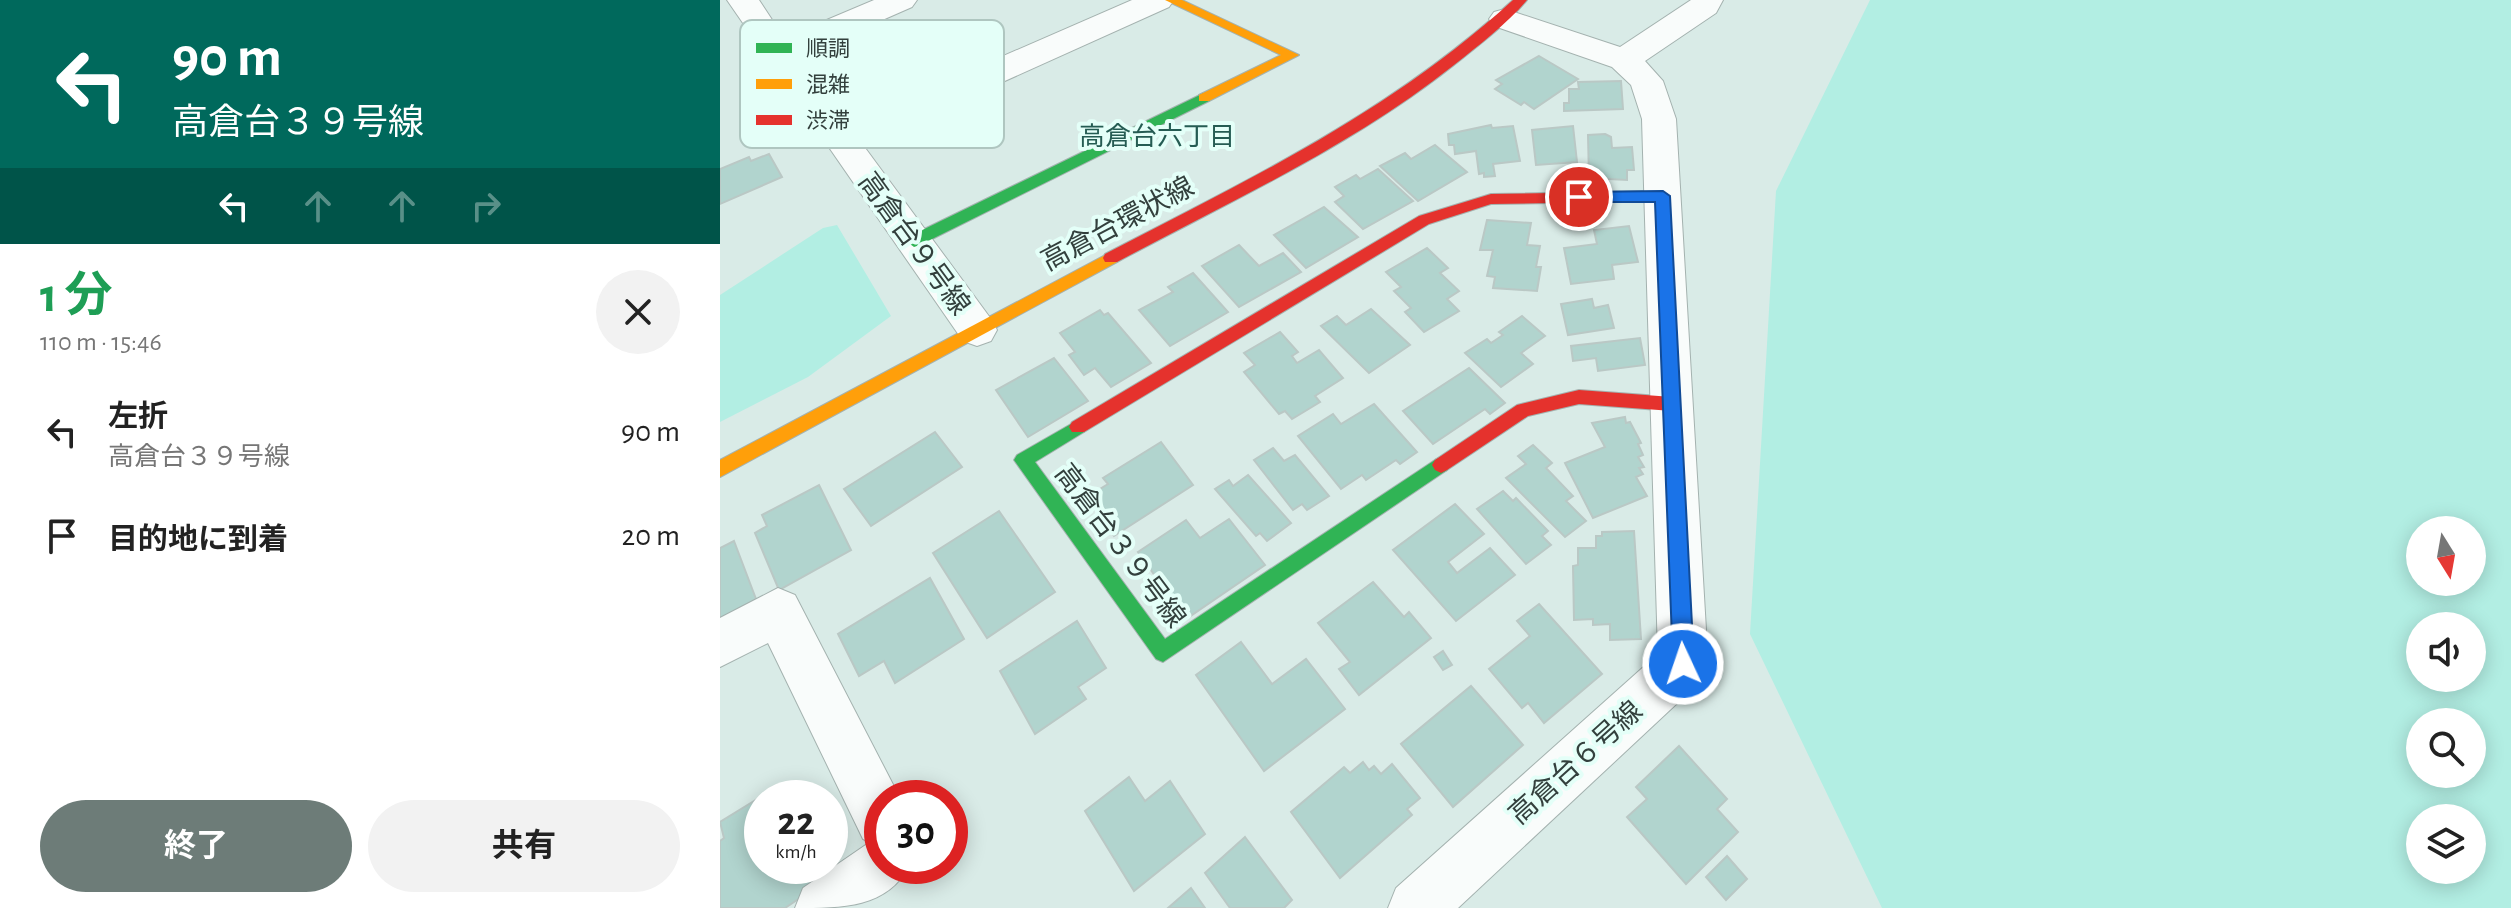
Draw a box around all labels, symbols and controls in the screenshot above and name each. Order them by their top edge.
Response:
legend [740,20,1004,148]
text: 90 m [172,30,282,86]
icon: left [40,32,144,136]
text: 順調 [806,38,850,60]
text: 混雑 [806,73,850,96]
text: 高倉台３９号線 [172,105,424,141]
text: 渋滞 [806,109,850,132]
district label: 高倉台六丁目 [1079,123,1235,150]
pin [1545,163,1613,231]
street label: 高倉台９号線 [853,167,976,320]
street label: 高倉台環状線 [1036,171,1199,277]
icon: arrive [1557,175,1601,219]
icon: left [212,184,256,228]
icon: ahead [296,184,340,228]
icon: ahead [380,184,424,228]
icon: right [464,184,508,228]
button: close [596,270,680,354]
text: 1 分 [40,273,113,321]
text: 110 m · 15:46 [40,329,162,355]
text: 左折 [108,402,168,432]
icon: left [40,410,84,454]
text: 90 m [621,417,680,447]
text: 高倉台３９号線 [108,444,290,470]
street label: 高倉台３９号線 [1049,458,1191,633]
icon: arrive [40,514,84,558]
north arrow [2406,516,2486,596]
map controls [2406,516,2486,884]
text: 20 m [622,521,680,551]
text: 目的地に到着 [108,525,288,555]
button: sound [2406,612,2486,692]
position arrow [1641,622,1725,706]
street label: 高倉台６号線 [1503,695,1648,830]
button: search [2406,708,2486,788]
speed limit sign: 30 [864,780,968,884]
button: 終了 [40,800,352,892]
button: 共有 [368,800,680,892]
text: 22 [777,802,815,842]
button: layers [2406,804,2486,884]
text: km/h [775,842,817,862]

